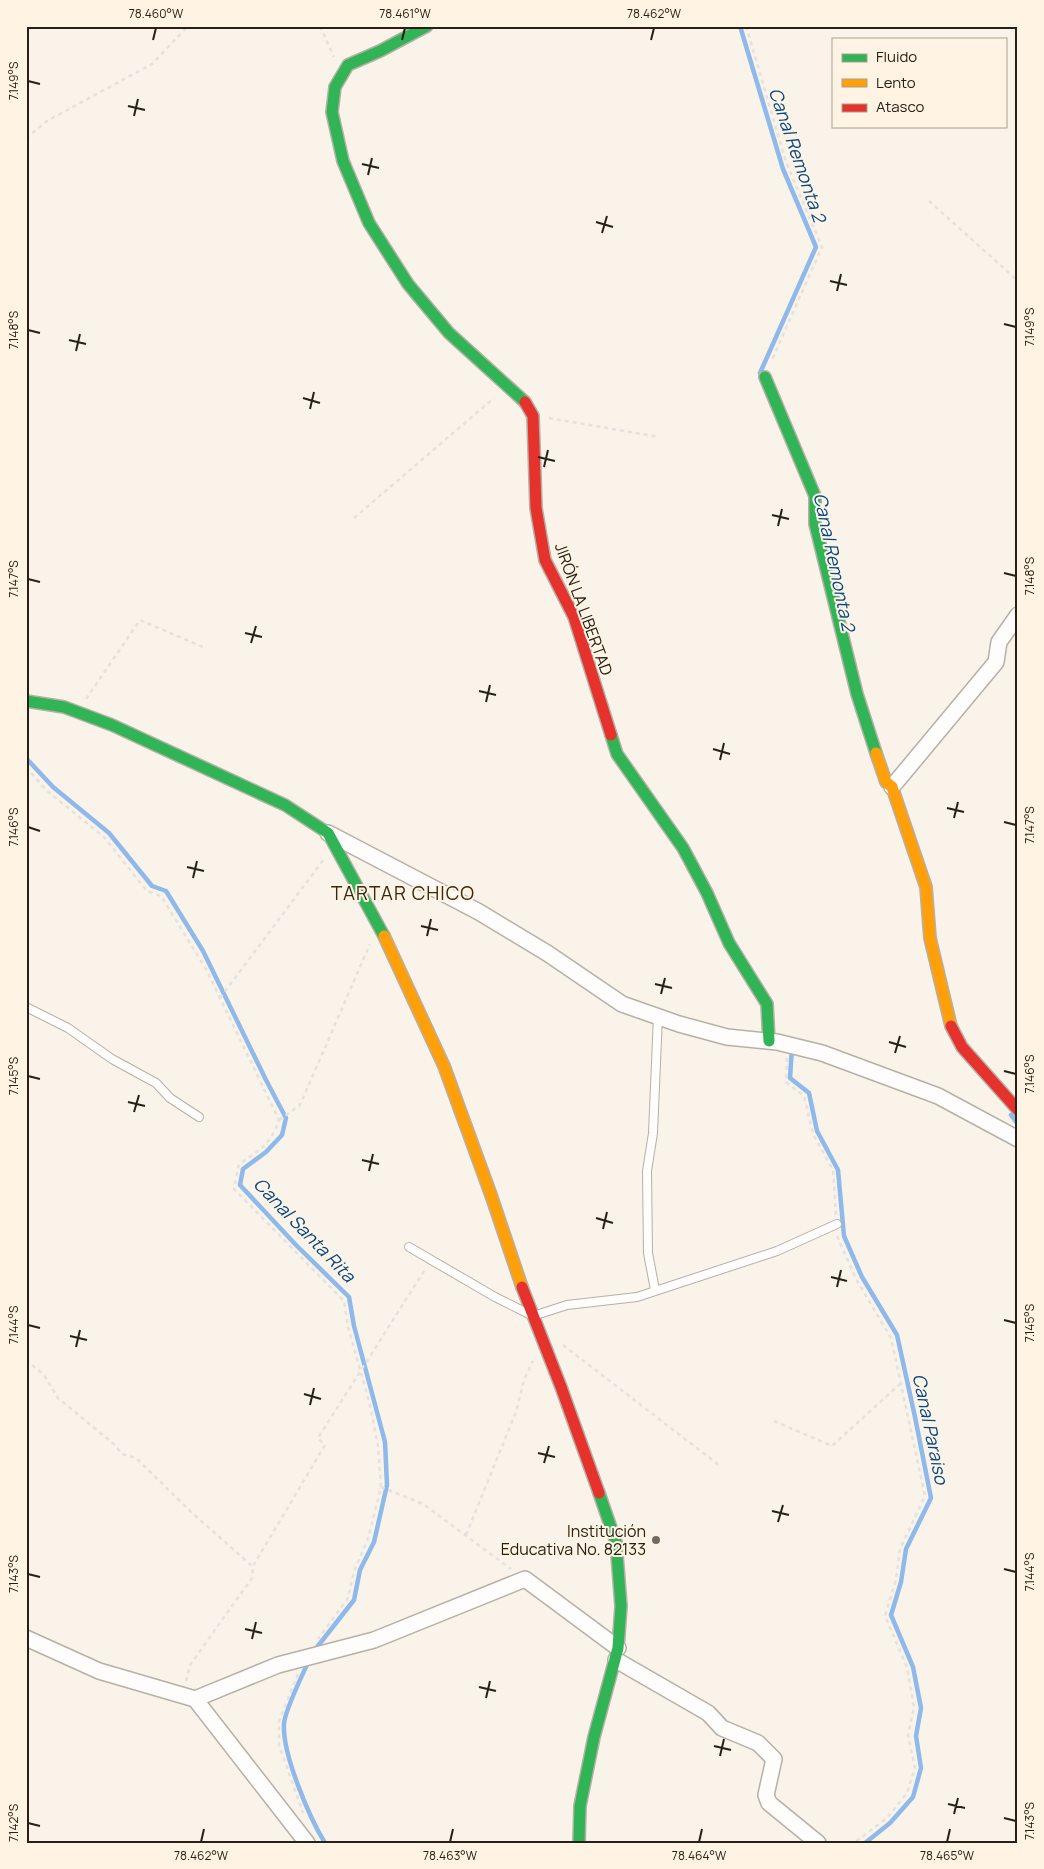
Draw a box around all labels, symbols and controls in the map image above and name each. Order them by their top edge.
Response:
text: 78.460°W [129,5,184,22]
text: 78.461°W [379,5,432,22]
text: 78.462°W [627,5,682,22]
legend [832,38,1006,128]
text: Fluido [876,46,917,67]
text: 7.149°S [5,62,22,100]
text: Lento [876,72,916,93]
water label: Canal Remonta 2 [764,84,833,227]
text: Atasco [876,96,924,117]
text: 7.149°S [1021,308,1038,346]
text: 7.148°S [5,311,22,349]
water label: Canal Remonta 2 [809,491,862,635]
street label: JIRÓN LA LIBERTAD [550,540,618,679]
text: 7.148°S [1021,557,1038,595]
text: 7.147°S [5,560,22,598]
text: 7.147°S [1021,806,1038,844]
text: 7.146°S [5,808,22,846]
district label: TARTAR CHICO [331,880,475,906]
text: 7.146°S [1021,1055,1038,1093]
text: 7.145°S [5,1057,22,1095]
water label: Canal Santa Rita [249,1172,362,1288]
text: 7.145°S [1021,1304,1038,1342]
text: 7.144°S [5,1306,22,1344]
water label: Canal Paraiso [908,1371,955,1488]
place label: Institución Educativa No. 82133 [501,1520,646,1560]
marker: Institución Educativa No. 82133 [650,1534,662,1546]
text: 7.144°S [1021,1553,1038,1591]
text: 7.143°S [5,1555,22,1593]
text: 7.143°S [1021,1802,1038,1840]
text: 7.142°S [5,1804,22,1842]
text: 78.462°W [174,1847,229,1864]
text: 78.463°W [423,1847,478,1864]
text: 78.464°W [672,1847,727,1864]
text: 78.465°W [920,1847,975,1864]

